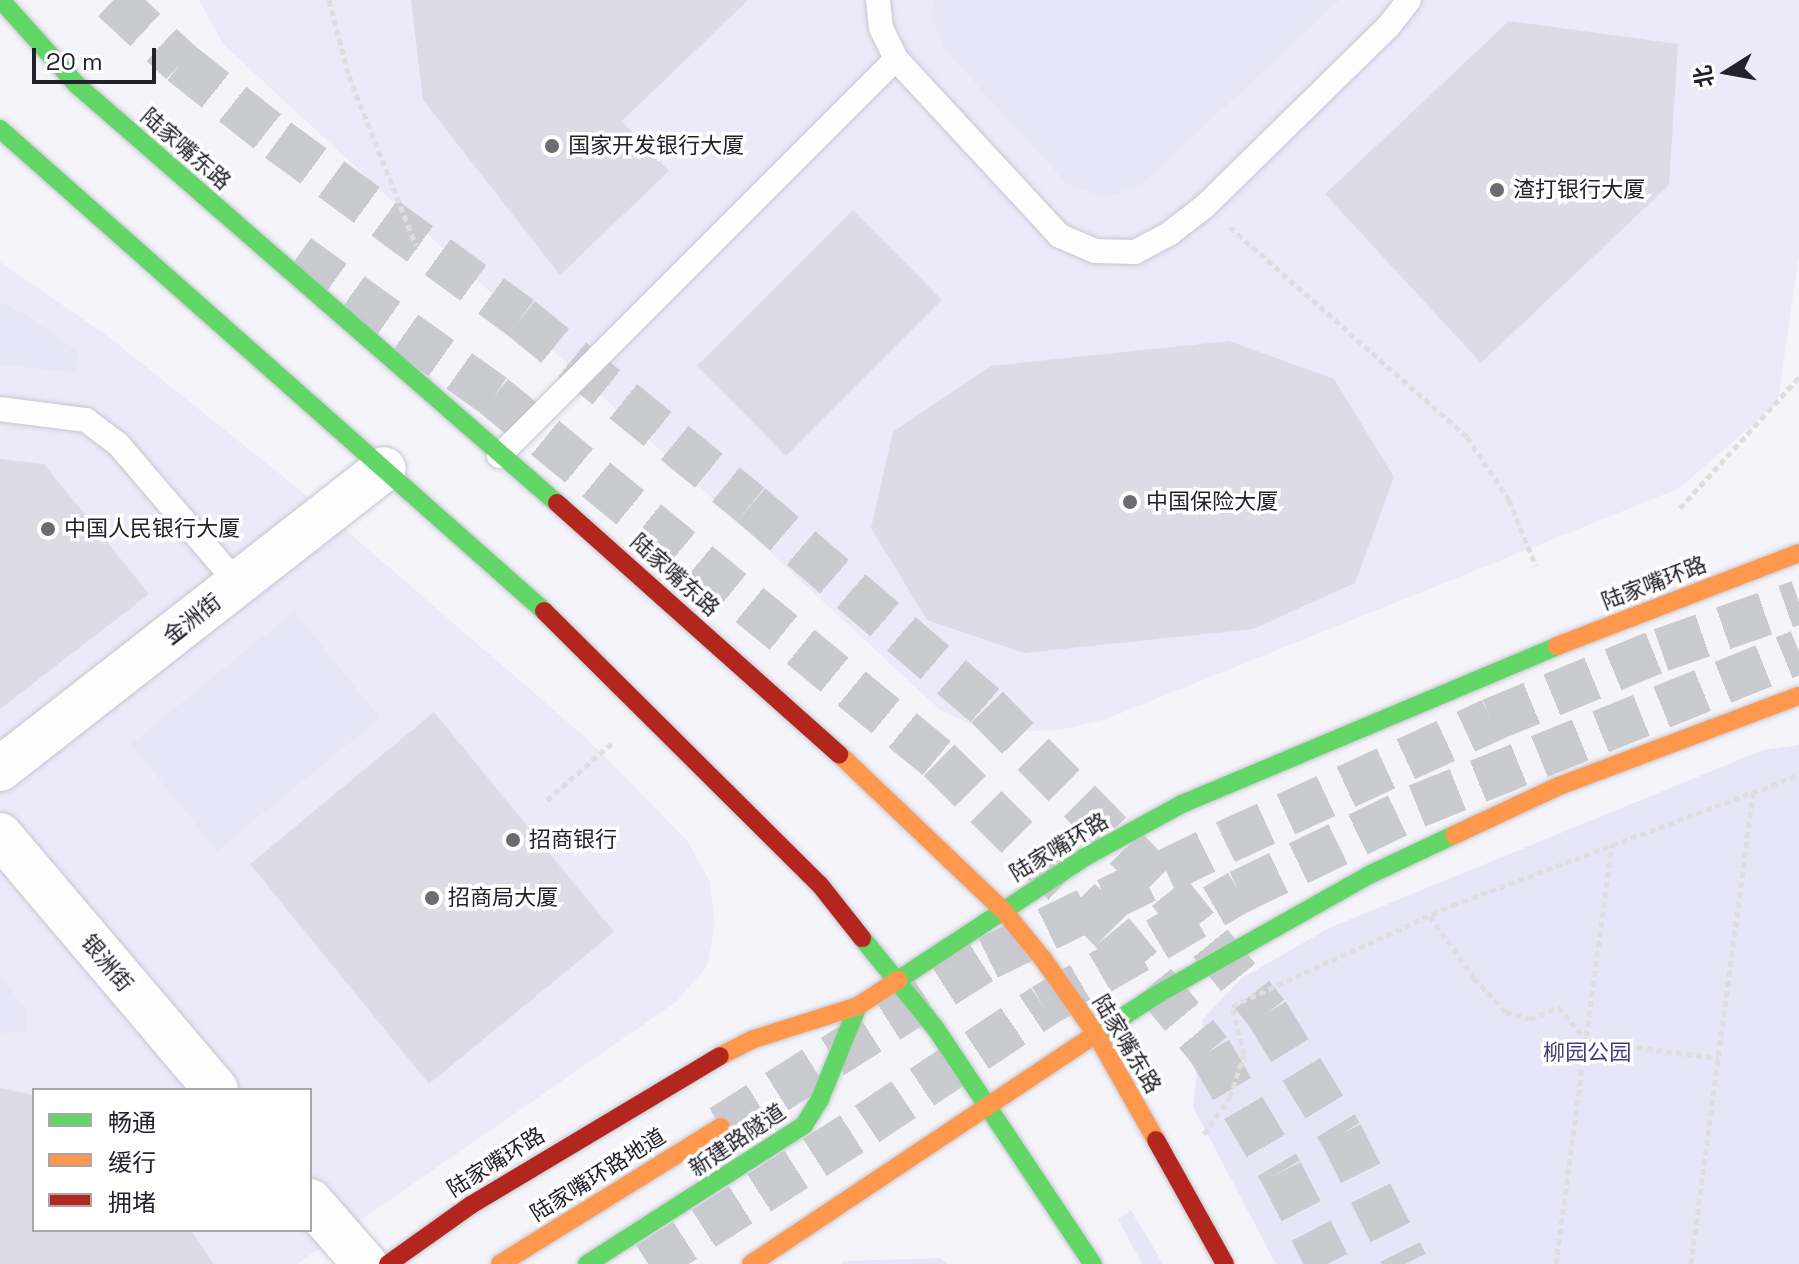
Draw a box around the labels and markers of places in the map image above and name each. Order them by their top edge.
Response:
place label: 国家开发银行大厦 [568,133,744,159]
marker: 国家开发银行大厦 [543,137,561,155]
place label: 渣打银行大厦 [1513,177,1645,203]
marker: 渣打银行大厦 [1488,181,1506,199]
place label: 中国保险大厦 [1146,489,1278,515]
marker: 中国保险大厦 [1121,493,1139,511]
place label: 中国人民银行大厦 [64,516,240,542]
marker: 中国人民银行大厦 [39,520,57,538]
place label: 招商银行 [529,827,617,853]
marker: 招商银行 [504,831,522,849]
place label: 招商局大厦 [448,885,558,911]
marker: 招商局大厦 [423,889,441,907]

